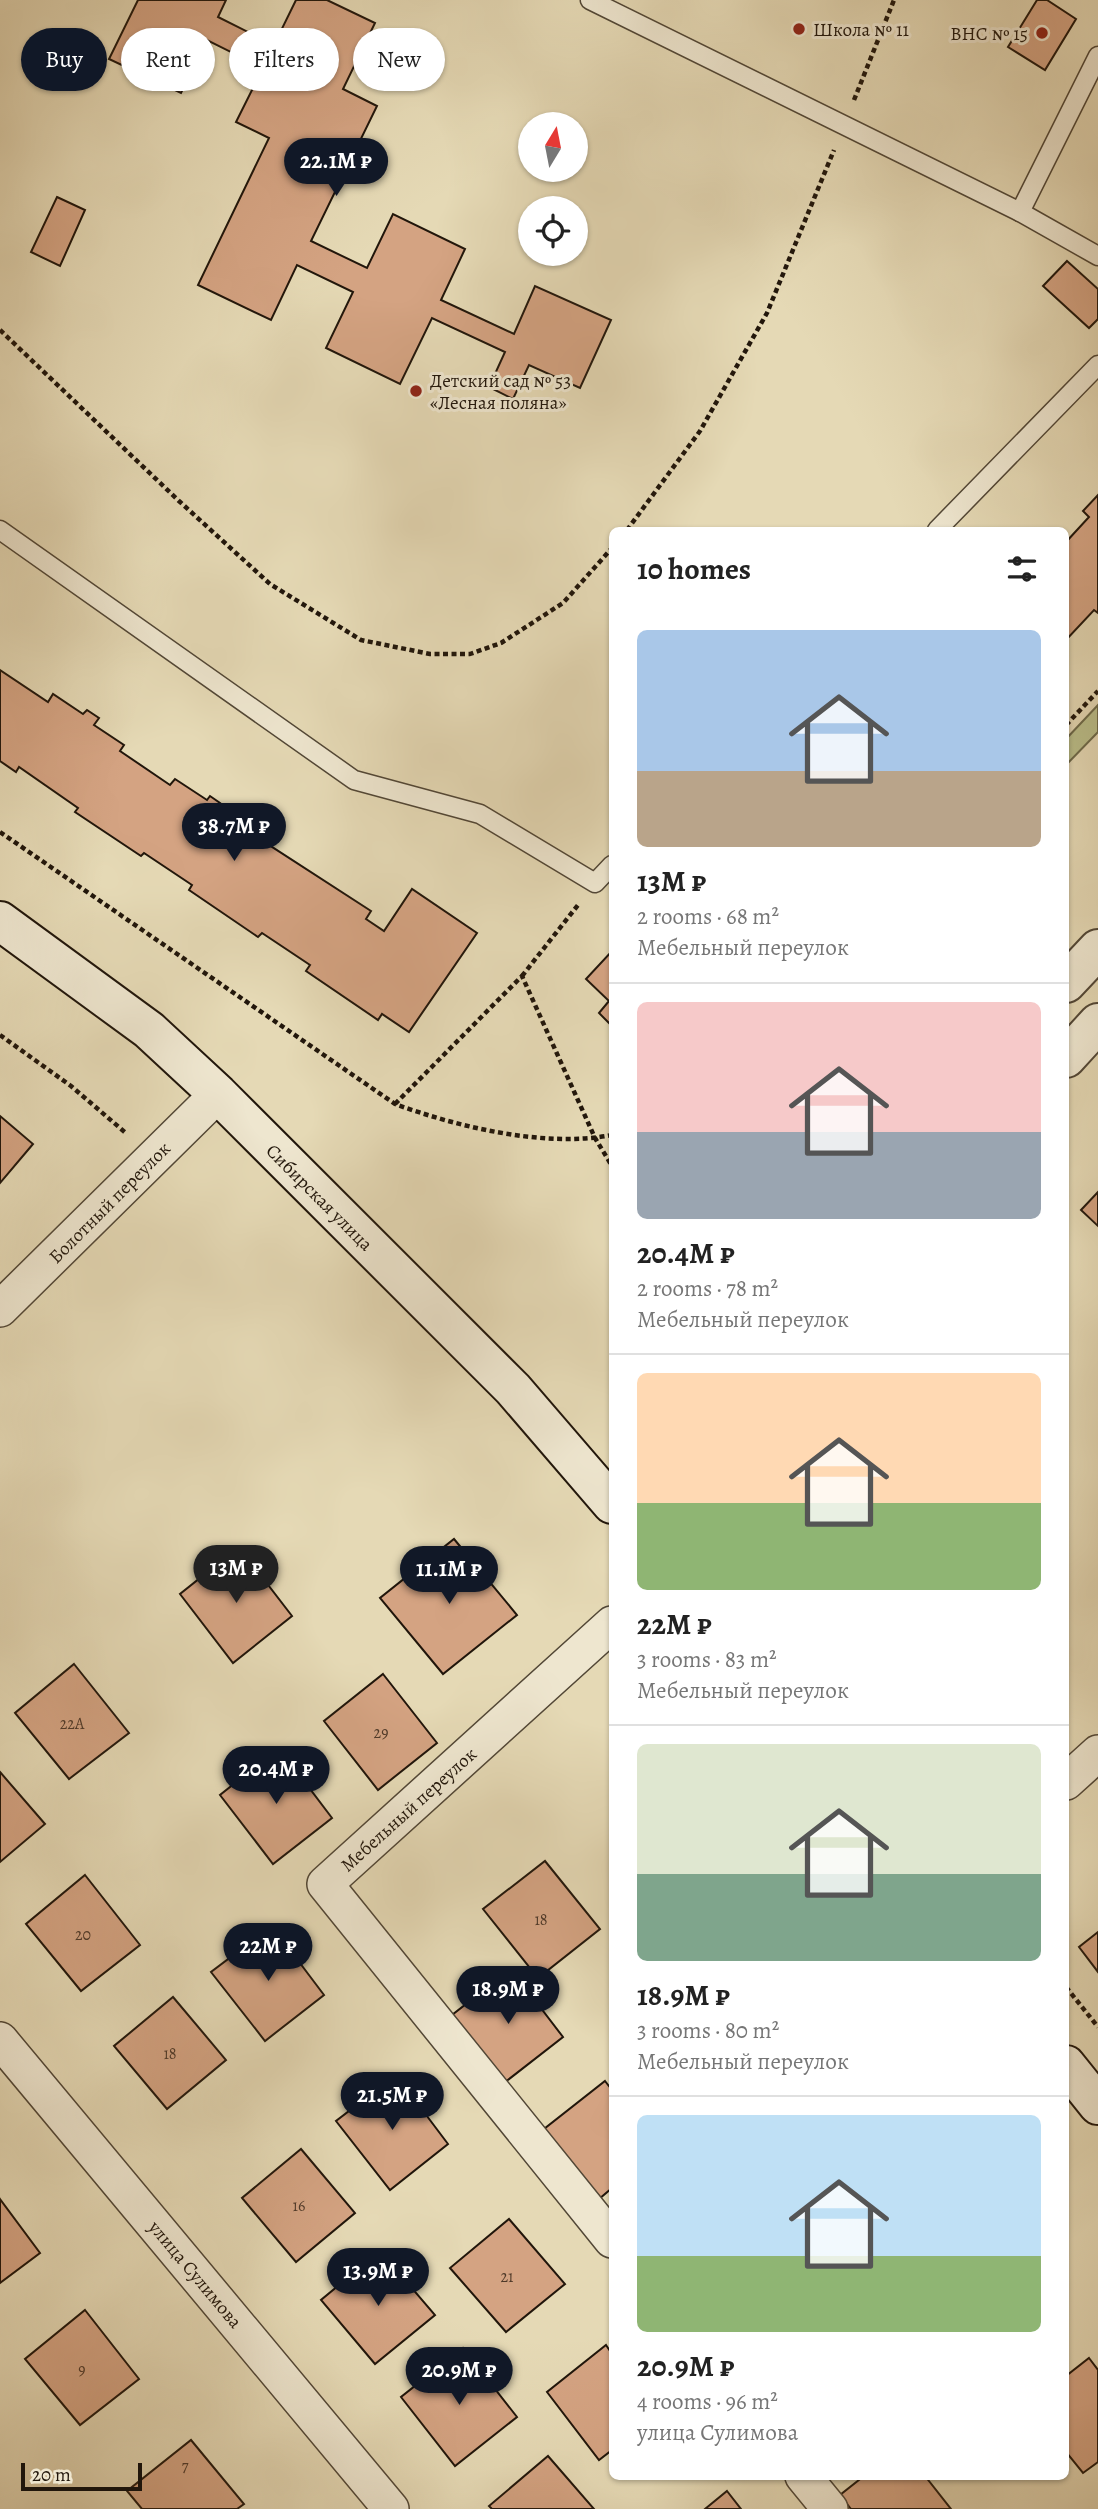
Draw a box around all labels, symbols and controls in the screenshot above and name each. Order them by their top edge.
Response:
place label: Школа № 11 [813,17,909,43]
marker: Школа № 11 [791,21,807,37]
place label: ВНС № 15 [950,21,1028,47]
marker: ВНС № 15 [1034,25,1050,41]
chip: Buy [21,28,107,91]
chip: Rent [121,28,215,91]
chip: Filters [229,28,339,91]
chip: New [353,28,445,91]
north arrow [518,112,588,182]
map controls [518,112,588,266]
pin: 22.1M ₽ [271,138,401,198]
text: 22.1M ₽ [300,145,372,176]
button: locate [518,196,588,266]
place label: Детский сад № 53 «Лесная поляна» [430,368,571,416]
marker: Детский сад № 53 «Лесная поляна» [408,383,424,399]
text: 10 homes [637,549,751,589]
icon: filters [1003,550,1041,588]
icon: home [776,676,902,802]
pin: 38.7M ₽ [169,804,299,863]
text: 38.7M ₽ [198,810,270,841]
text: 13M ₽ [637,861,706,901]
text: 2 rooms · 68 m² [637,901,779,932]
text: Мебельный переулок [637,932,849,963]
icon: home [776,1048,902,1174]
street label: Болотный переулок [43,1136,177,1269]
street label: Сибирская улица [260,1138,379,1257]
text: 20.4M ₽ [637,1233,735,1273]
text: 2 rooms · 78 m² [637,1273,778,1304]
text: Мебельный переулок [637,1304,849,1335]
icon: home [776,1419,902,1545]
pin: 13M ₽ [187,1546,285,1605]
pin: 11.1M ₽ [384,1546,514,1606]
text: 13M ₽ [209,1552,263,1583]
text: 11.1M ₽ [416,1553,482,1584]
text: 22M ₽ [637,1604,712,1644]
text: 3 rooms · 83 m² [637,1644,777,1675]
text: Мебельный переулок [637,1675,849,1706]
house number: 22А [60,1713,85,1735]
house number: 29 [374,1722,388,1744]
street label: Мебельный переулок [335,1741,483,1878]
pin: 20.4M ₽ [211,1746,341,1806]
text: 20.4M ₽ [239,1753,313,1784]
icon: home [776,1790,902,1916]
house number: 18 [534,1909,548,1931]
house number: 20 [75,1924,91,1946]
pin: 22M ₽ [219,1924,317,1983]
text: 22M ₽ [239,1930,297,1961]
pin: 18.9M ₽ [443,1966,573,2026]
text: 18.9M ₽ [472,1973,544,2004]
text: 18.9M ₽ [637,1975,730,2015]
text: 3 rooms · 80 m² [637,2015,779,2046]
house number: 18 [163,2043,177,2065]
text: Мебельный переулок [637,2046,849,2077]
pin: 21.5M ₽ [327,2072,457,2132]
text: 21.5M ₽ [357,2079,427,2110]
icon: home [776,2161,902,2287]
house number: 16 [293,2195,305,2217]
street label: улица Сулимова [142,2214,248,2334]
pin: 13.9M ₽ [313,2248,443,2308]
text: 13.9M ₽ [343,2255,413,2286]
house number: 21 [500,2266,514,2288]
text: 20.9M ₽ [637,2346,734,2386]
pin: 20.9M ₽ [394,2348,524,2407]
text: 20.9M ₽ [422,2354,496,2385]
house number: 9 [78,2359,86,2381]
text: 4 rooms · 96 m² [637,2386,778,2417]
text: улица Сулимова [637,2417,798,2448]
house number: 7 [182,2455,189,2477]
scale bar [21,2460,142,2492]
text: 20 m [32,2462,71,2488]

